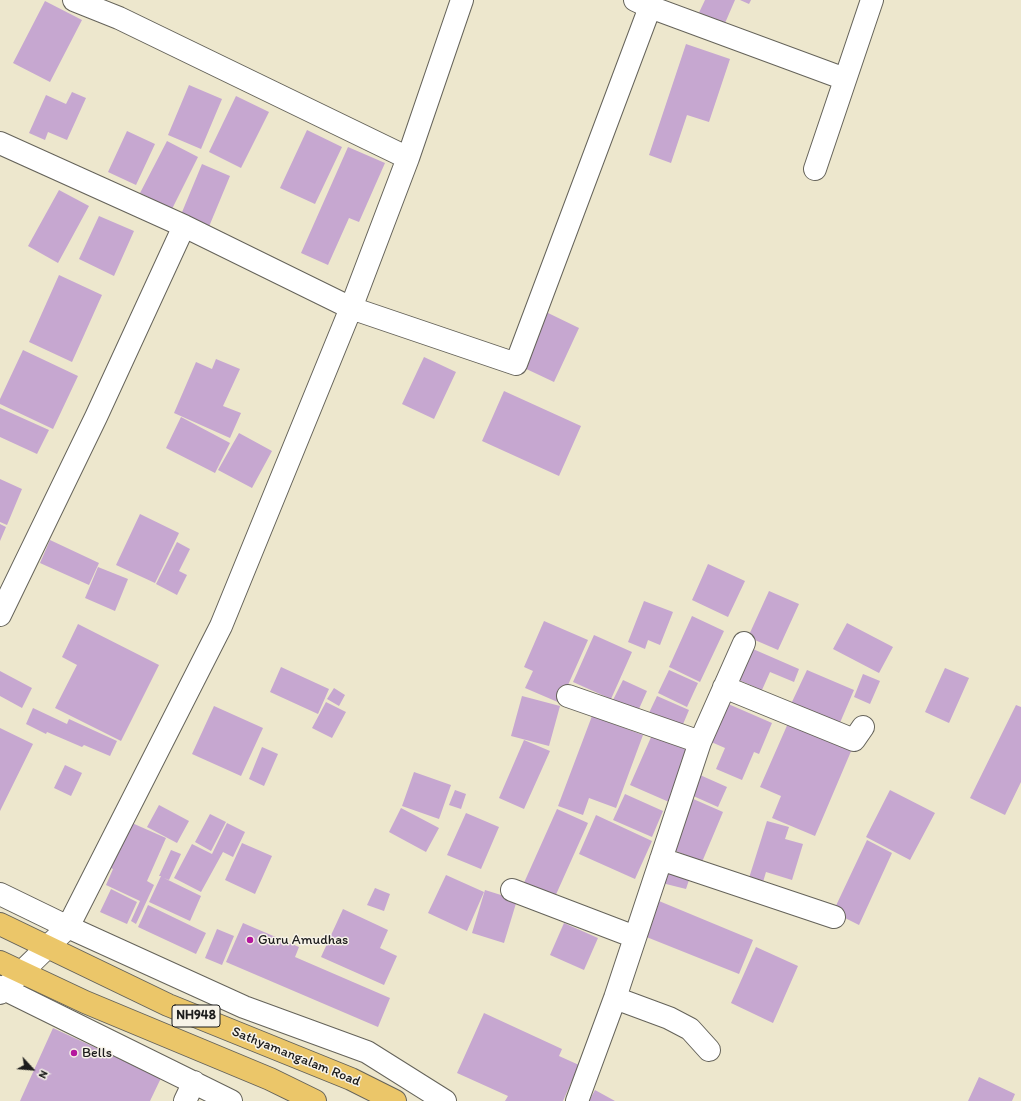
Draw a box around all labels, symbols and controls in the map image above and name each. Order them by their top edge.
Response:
place label: Guru Amudhas [258,932,348,948]
marker: Guru Amudhas [245,935,255,945]
road number: NH948 [172,1005,220,1027]
street label: Sathyamangalam Road [229,1023,363,1091]
place label: Bells [82,1045,112,1061]
marker: Bells [69,1048,79,1058]
north arrow [12,1049,52,1089]
text: N [36,1068,51,1081]

